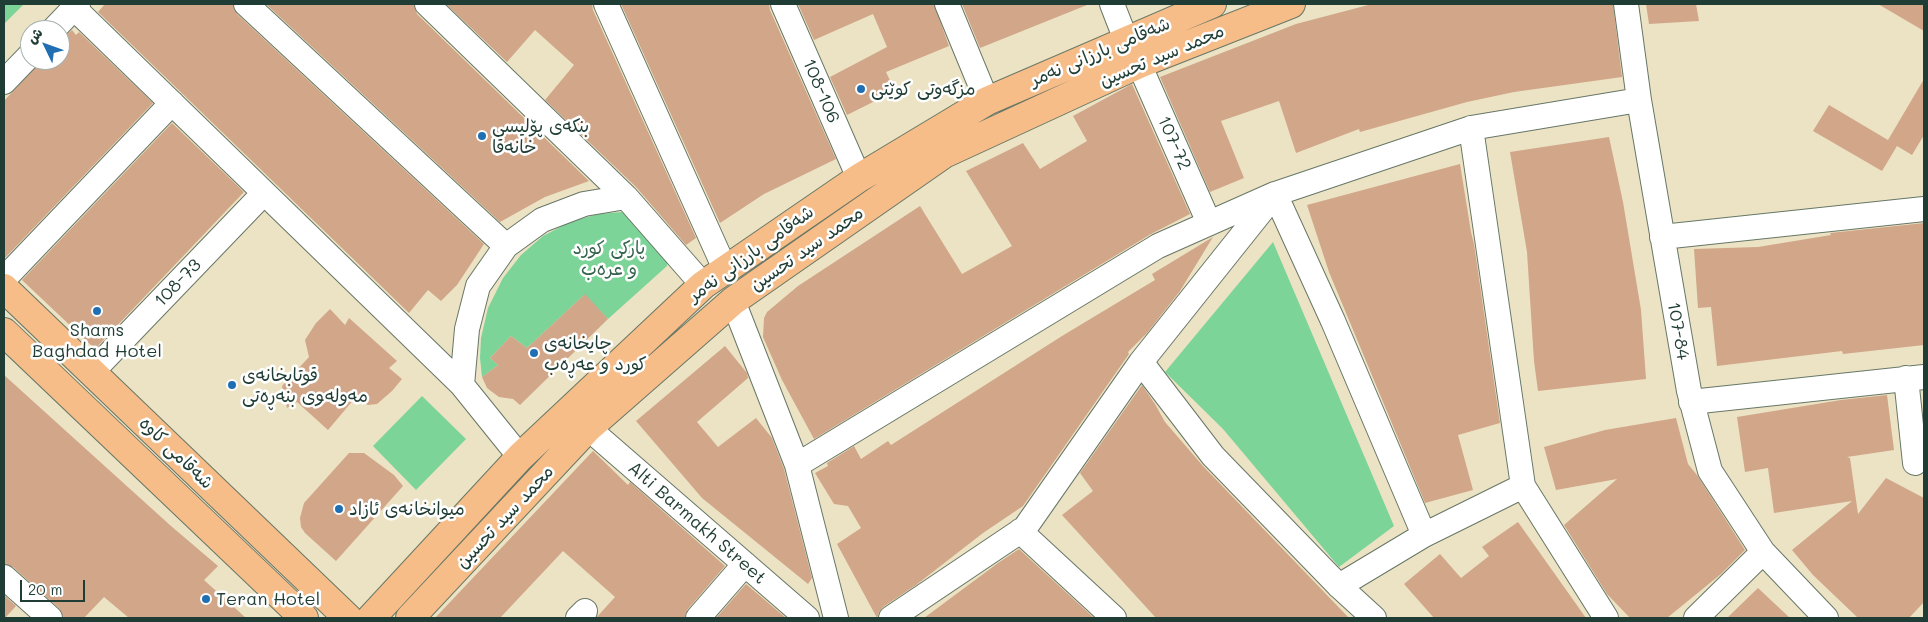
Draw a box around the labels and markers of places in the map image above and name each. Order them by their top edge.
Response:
place label: مزگەوتی کوێتی [871,78,975,100]
marker: مزگەوتی کوێتی [855,83,867,95]
place label: بنکەی پۆلیسی خانەقا [492,115,589,158]
marker: بنکەی پۆلیسی خانەقا [476,130,488,142]
marker: Shams Baghdad Hotel [91,305,103,317]
place label: Shams Baghdad Hotel [32,319,162,362]
place label: چایخانەی کورد و عەڕەب [544,332,647,374]
marker: چایخانەی کورد و عەڕەب [528,347,540,359]
place label: قوتابخانەی مەولەوی بنەڕەتی [242,364,368,406]
marker: قوتابخانەی مەولەوی بنەڕەتی [226,379,238,391]
place label: میوانخانەی ئازاد [349,498,465,520]
marker: میوانخانەی ئازاد [333,503,345,515]
place label: Teran Hotel [216,588,320,610]
marker: Teran Hotel [200,593,212,605]

